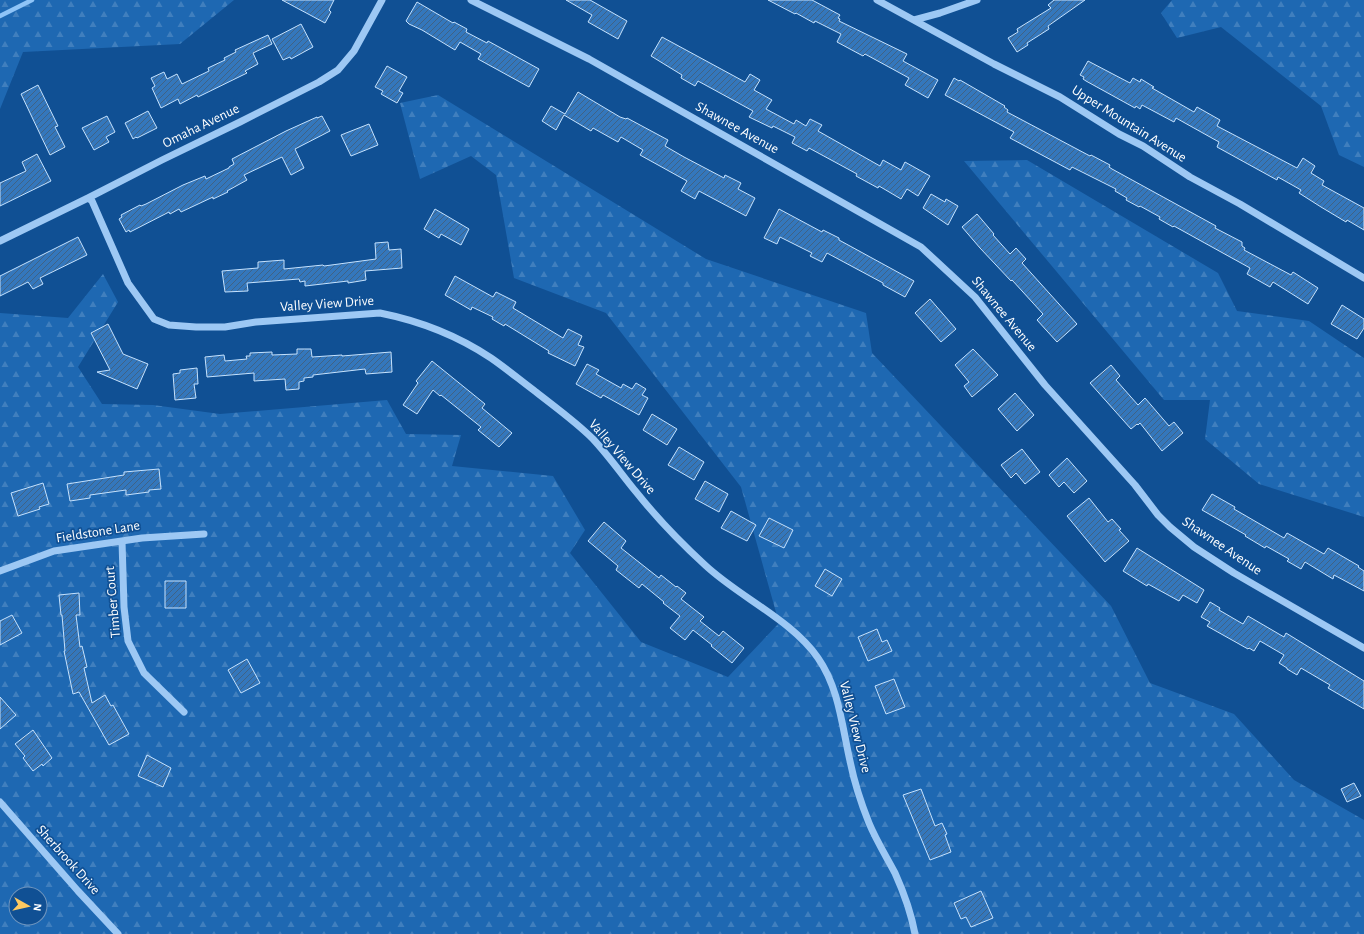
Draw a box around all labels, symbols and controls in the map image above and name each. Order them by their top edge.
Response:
street label: Upper Mountain Avenue [1069,83,1189,165]
street label: Shawnee Avenue [693,99,781,157]
street label: Omaha Avenue [160,101,242,151]
street label: Shawnee Avenue [969,274,1039,354]
street label: Valley View Drive [280,294,374,314]
street label: Valley View Drive [586,417,658,497]
street label: Shawnee Avenue [1180,514,1264,578]
street label: Fieldstone Lane [55,518,141,546]
street label: Timber Court [103,565,123,638]
street label: Valley View Drive [837,680,873,774]
street label: Sherbrook Drive [33,823,103,897]
north arrow [8,886,48,926]
text: N [31,903,43,912]

